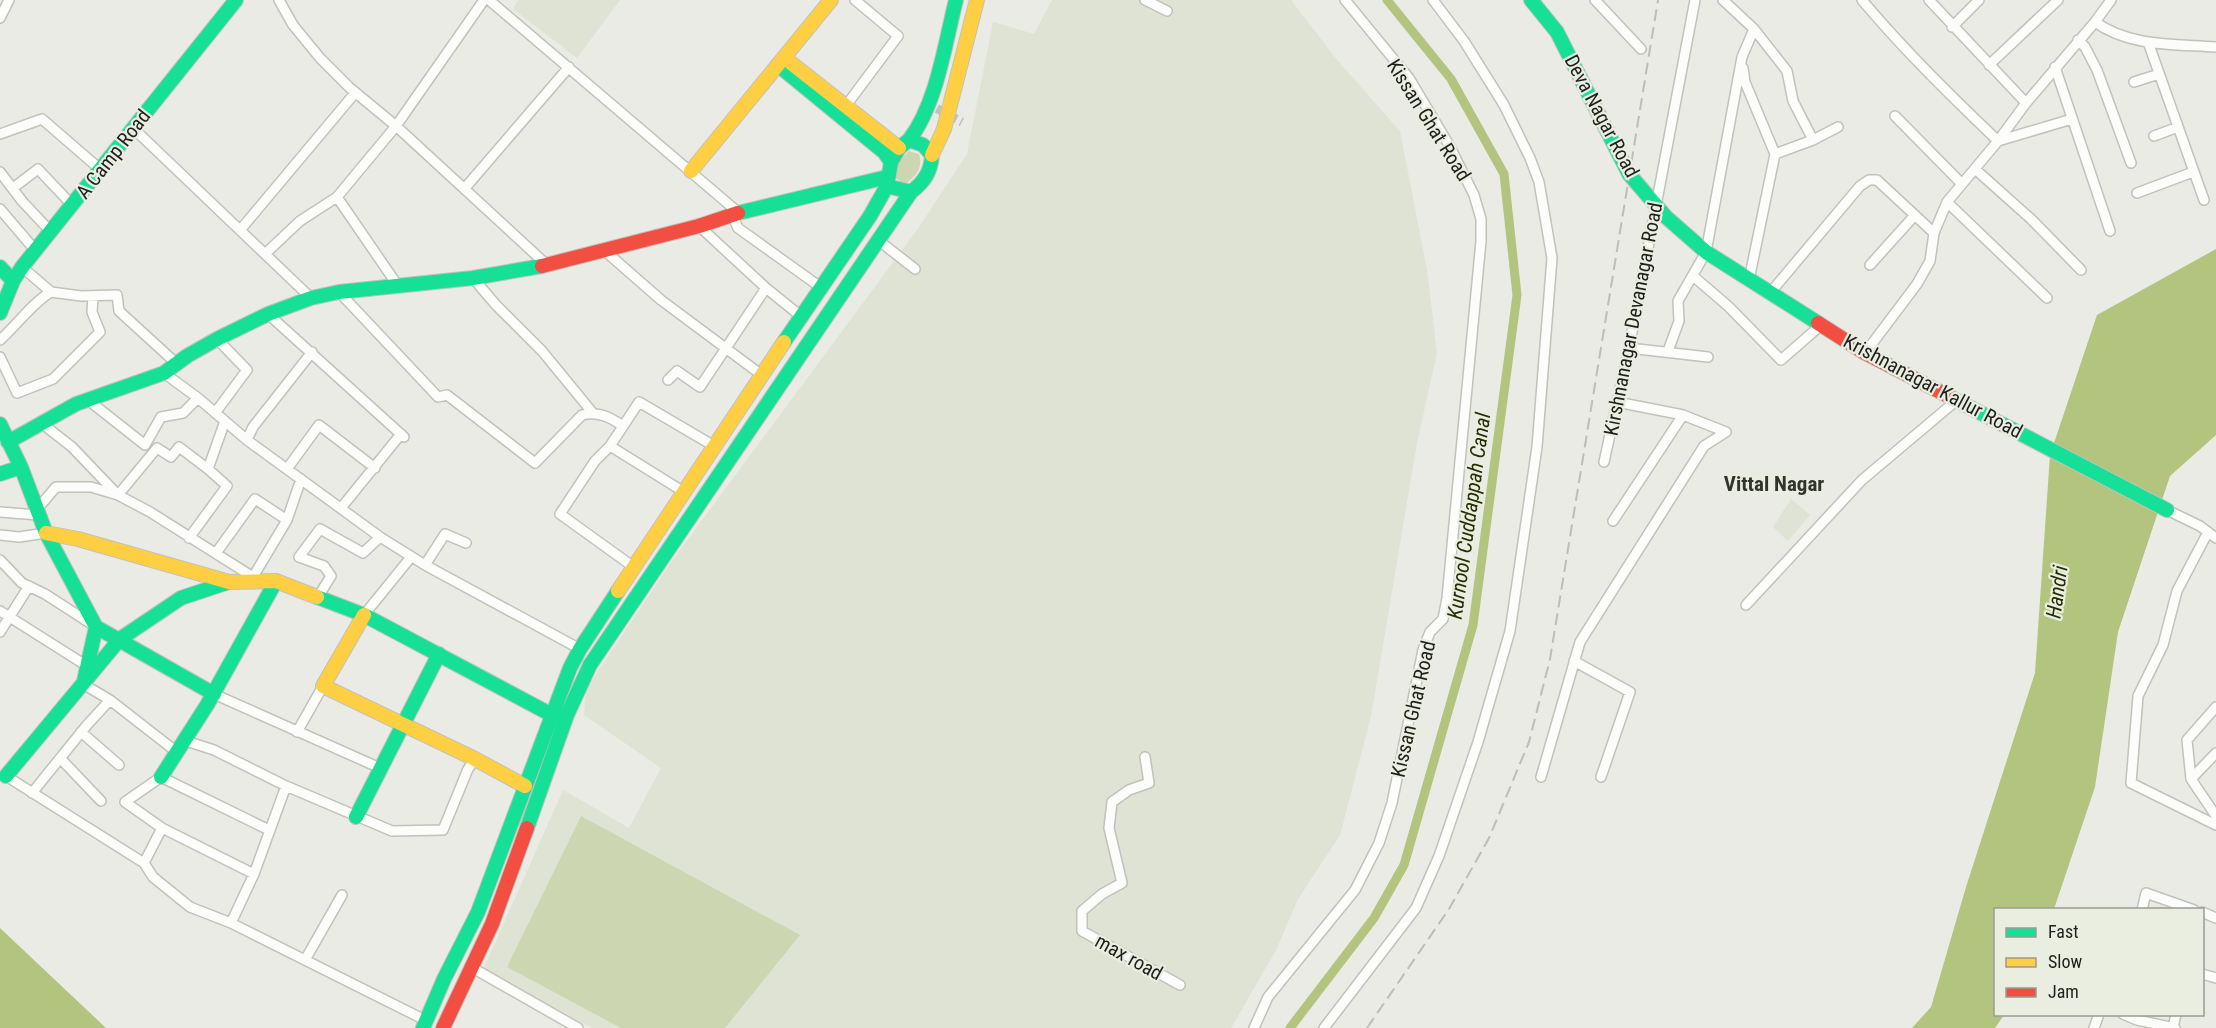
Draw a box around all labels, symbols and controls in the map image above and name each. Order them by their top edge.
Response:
street label: Deva Nagar Road [1560,51,1644,181]
street label: Kissan Ghat Road [1382,55,1476,185]
street label: A Camp Road [71,105,155,203]
street label: Kirshnanagar Devanagar Road [1599,200,1667,438]
street label: Krishnanagar Kallur Road [1839,329,2027,443]
water label: Kurnool Cuddappah Canal [1443,411,1495,621]
district label: Vittal Nagar [1724,472,1824,496]
water label: Handri [2041,564,2073,620]
street label: Kissan Ghat Road [1386,638,1440,780]
legend [1994,908,2204,1016]
text: Fast [2048,921,2079,942]
street label: max road [1091,929,1167,985]
text: Slow [2048,951,2083,972]
text: Jam [2048,981,2079,1002]

